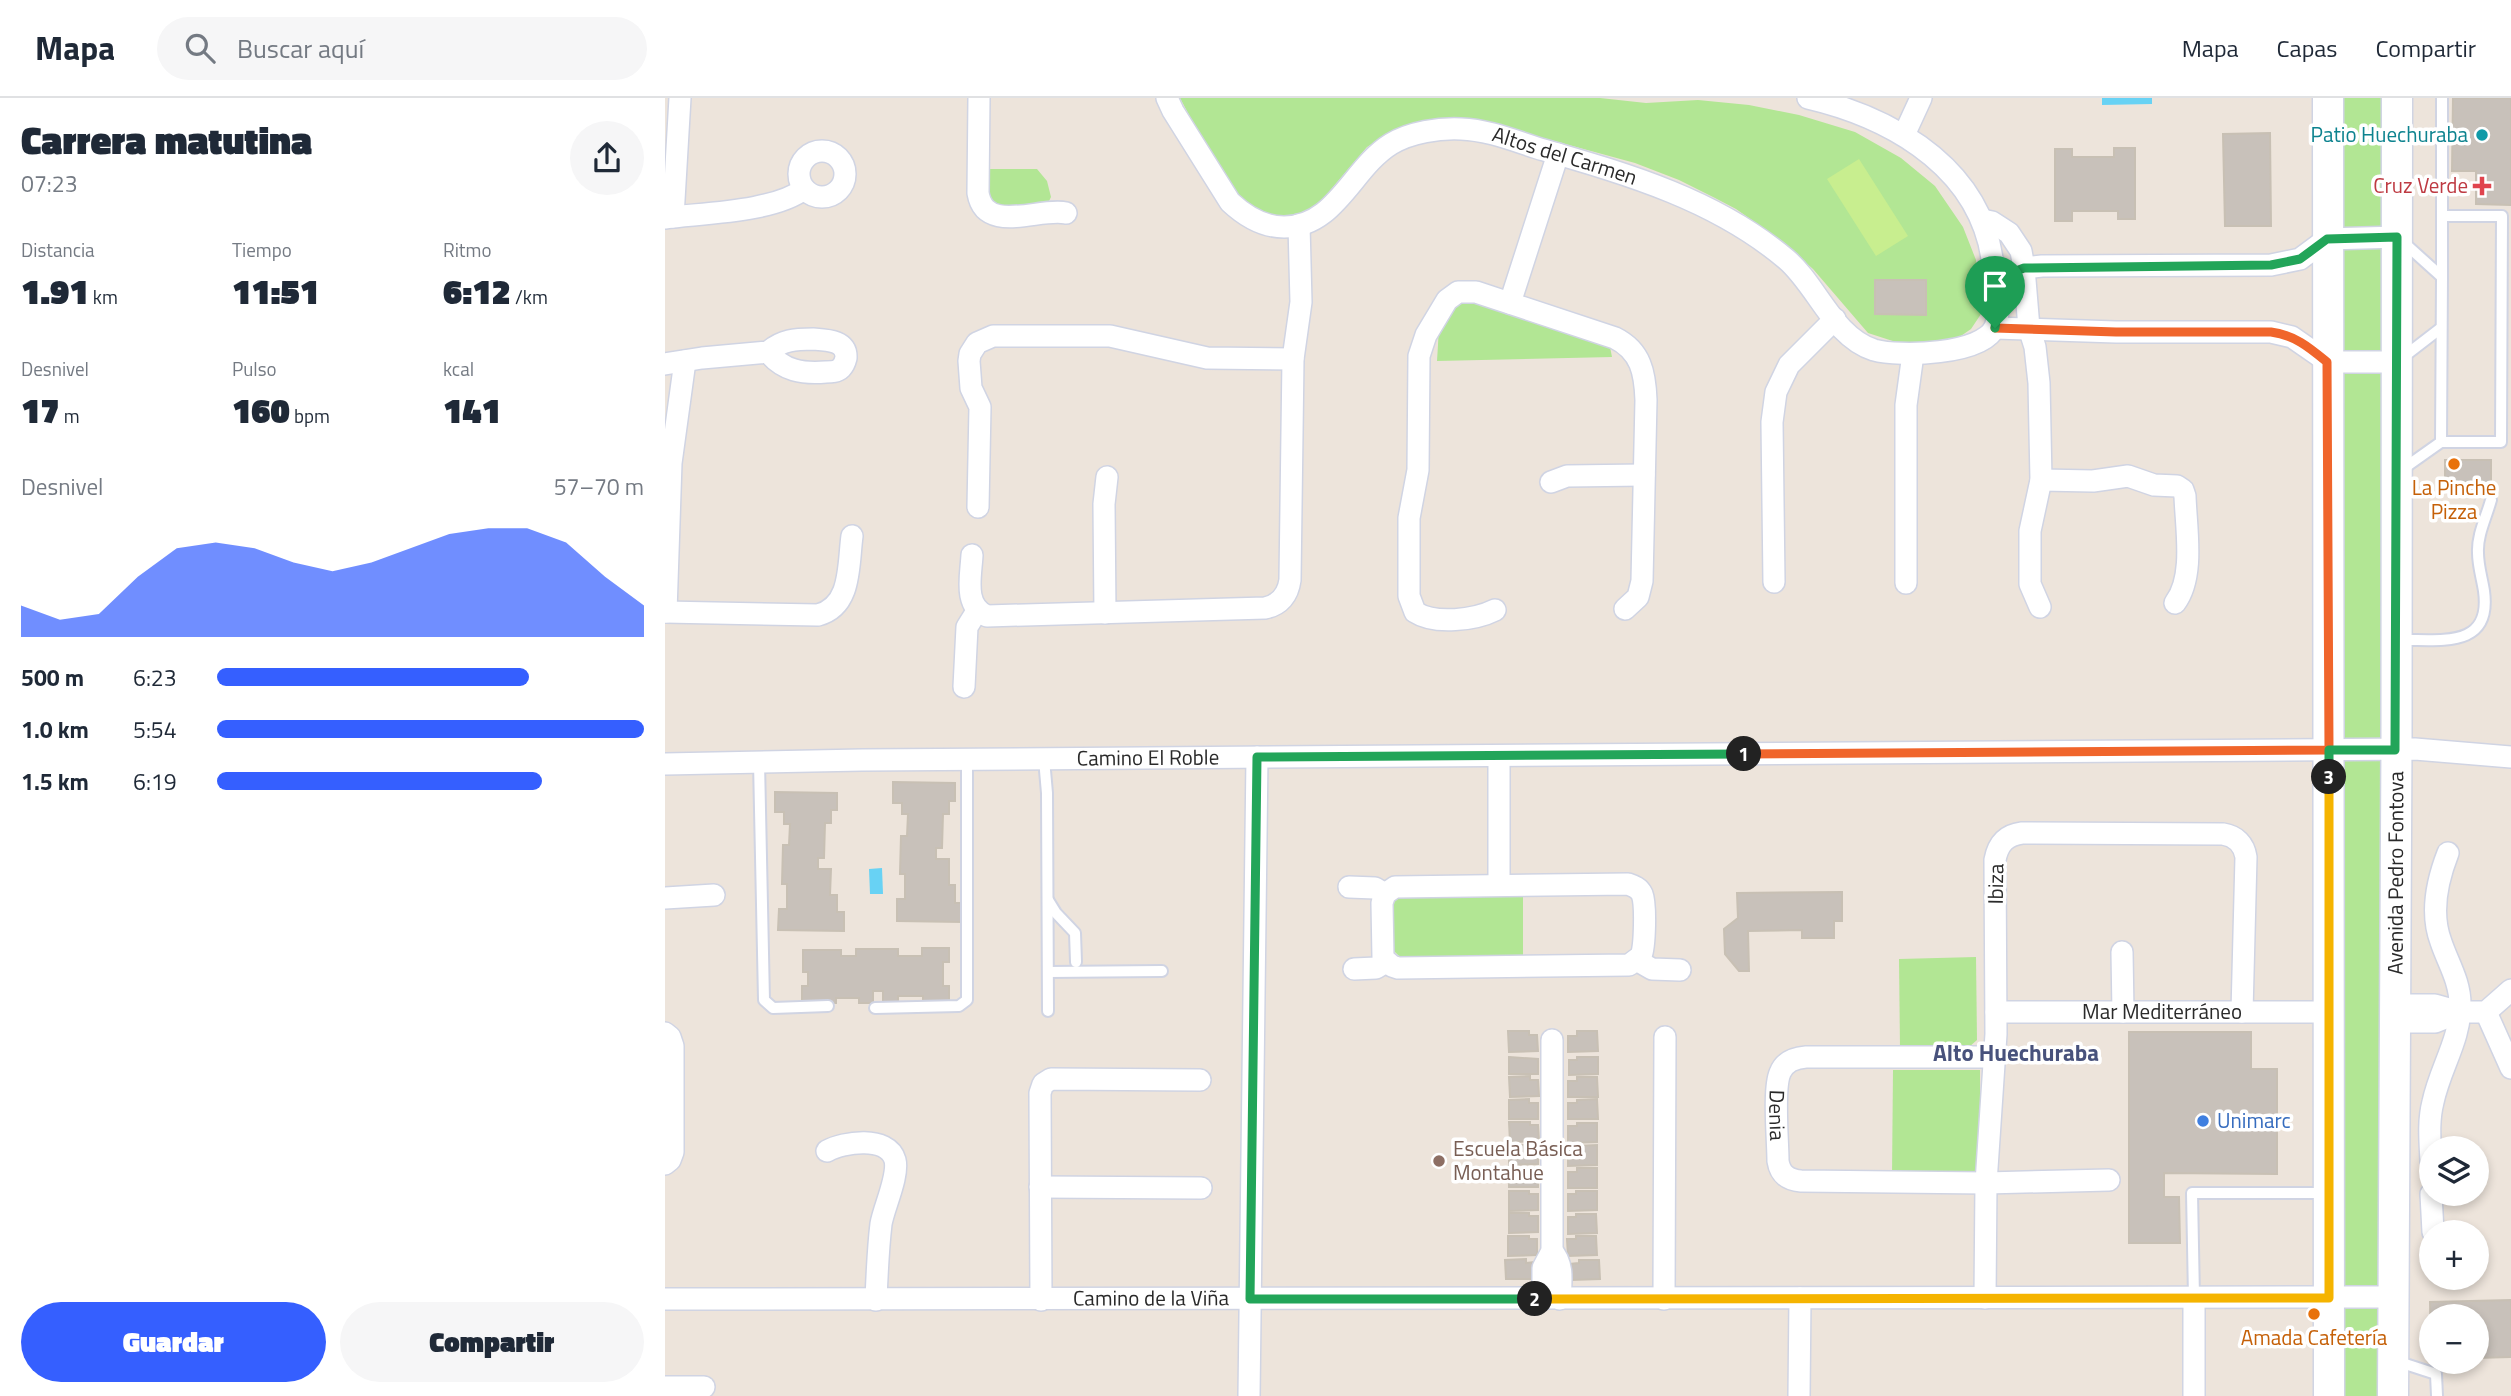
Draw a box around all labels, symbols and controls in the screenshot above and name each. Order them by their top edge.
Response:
search box [157,17,647,80]
text: Mapa [35,23,115,73]
icon: search [181,29,219,67]
text: Buscar aquí [237,29,364,68]
text: Mapa [2182,30,2239,66]
text: Capas [2277,30,2337,66]
text: Compartir [2375,30,2476,66]
text: Carrera matutina [21,111,312,169]
street label: Altos del Carmen [1489,118,1642,193]
place label: Patio Huechuraba [2311,118,2468,150]
button: share [570,121,644,195]
marker: Patio Huechuraba [2474,127,2490,143]
text: 07:23 [21,166,78,201]
place label: Cruz Verde [2373,169,2468,201]
marker: Cruz Verde [2474,178,2490,194]
text: Distancia [21,235,95,264]
text: Tiempo [232,235,292,264]
text: Ritmo [443,235,491,264]
pin [1965,256,2025,328]
text: 1.91 [21,264,89,318]
text: 11:51 [232,264,319,318]
text: 6:12 [443,264,511,318]
icon: arrive [1976,267,2014,305]
text: km [89,282,118,311]
text: /km [511,282,548,311]
text: Desnivel [21,354,89,383]
text: Pulso [232,354,277,383]
text: kcal [443,354,474,383]
text: 17 [21,383,60,437]
text: 160 [232,383,290,437]
text: 141 [443,383,501,437]
text: m [60,401,80,430]
text: bpm [290,401,330,430]
marker: La Pinche Pizza [2446,456,2462,472]
text: Desnivel [21,469,103,504]
text: 57–70 m [554,469,644,504]
place label: La Pinche Pizza [2412,471,2496,527]
text: 500 m [21,660,84,695]
text: 6:23 [133,660,177,695]
text: 1.0 km [21,712,89,747]
text: 5:54 [133,712,177,747]
pin: 1 [1727,736,1761,772]
text: 1 [1738,739,1749,768]
street label: Camino El Roble [1077,740,1219,773]
pin: 3 [2311,760,2347,794]
text: 3 [2323,762,2334,791]
text: 1.5 km [21,764,89,799]
text: 6:19 [133,764,177,799]
street label: Avenida Pedro Fontova [2379,771,2411,975]
street label: Ibiza [1979,863,2011,905]
street label: Mar Mediterráneo [2082,995,2242,1027]
district label: Alto Huechuraba [1933,1035,2099,1070]
street label: Denia [1761,1089,1794,1142]
place label: Unimarc [2217,1104,2291,1136]
marker: Unimarc [2195,1113,2211,1129]
place label: Escuela Básica Montahue [1453,1132,1583,1188]
map controls [2419,1136,2489,1374]
button: layers [2419,1136,2489,1206]
marker: Escuela Básica Montahue [1431,1153,1447,1169]
button: + [2419,1220,2489,1290]
street label: Camino de la Viña [1073,1281,1230,1314]
pin: 2 [1517,1282,1553,1316]
text: 2 [1529,1284,1540,1313]
button: Guardar [21,1302,326,1382]
button: Compartir [340,1302,644,1382]
button: − [2419,1304,2489,1374]
marker: Amada Cafetería [2306,1306,2322,1322]
place label: Amada Cafetería [2241,1321,2388,1353]

